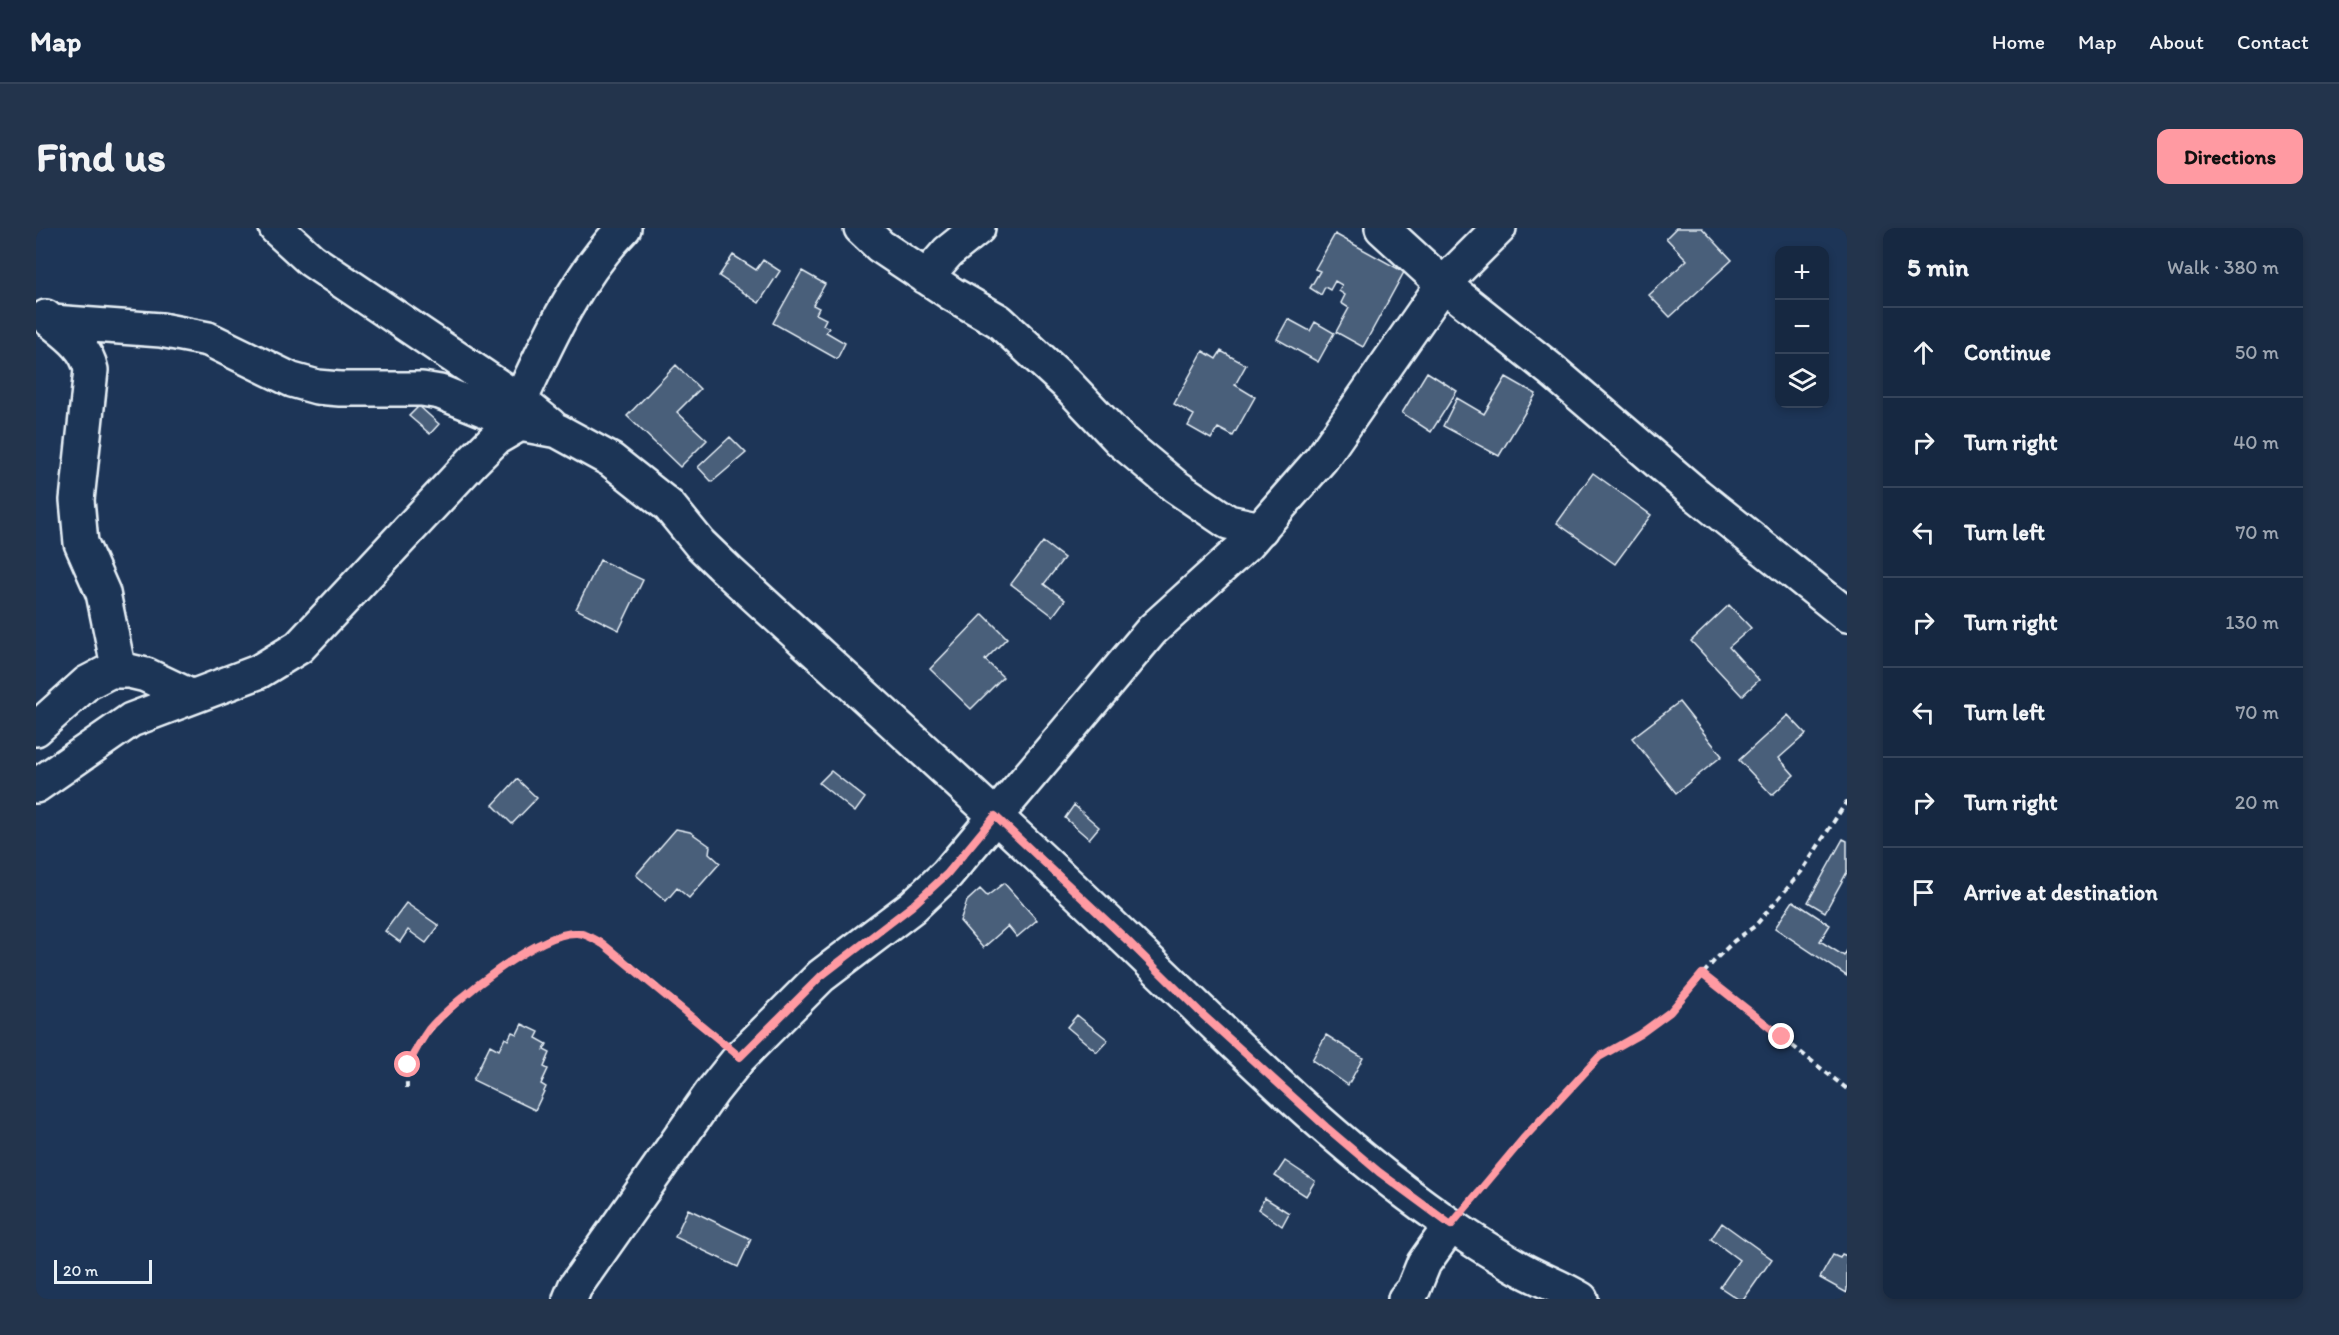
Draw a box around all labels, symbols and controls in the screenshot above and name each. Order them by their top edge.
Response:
text: Map [30,24,81,58]
text: Home [1992,29,2045,54]
text: Map [2078,29,2117,54]
text: About [2150,29,2204,54]
text: Contact [2237,29,2309,54]
button: Directions [2157,129,2303,184]
text: Find us [36,131,166,182]
map controls [1775,246,1829,408]
button: + [1775,246,1829,300]
text: 5 min [1907,251,1969,283]
text: Walk · 380 m [2167,255,2279,279]
button: − [1775,300,1829,354]
icon: ahead [1907,336,1940,369]
text: Continue [1964,339,2051,366]
text: 50 m [2235,340,2279,364]
button: layers [1775,354,1829,408]
icon: right [1907,426,1940,459]
text: Turn right [1964,429,2058,456]
text: 40 m [2233,430,2279,454]
icon: left [1907,516,1940,549]
text: Turn left [1964,519,2045,546]
text: 70 m [2235,520,2279,544]
icon: right [1907,606,1940,639]
text: Turn right [1964,609,2058,636]
text: 130 m [2225,610,2279,634]
icon: left [1907,696,1940,729]
text: Turn left [1964,699,2045,726]
text: 70 m [2235,700,2279,724]
icon: right [1907,786,1940,819]
text: Turn right [1964,789,2058,816]
text: 20 m [2235,790,2279,814]
icon: arrive [1907,876,1940,909]
text: Arrive at destination [1964,879,2158,906]
route end [1768,1023,1794,1049]
route start [394,1051,420,1077]
scale bar [54,1257,152,1284]
text: 20 m [63,1261,98,1280]

